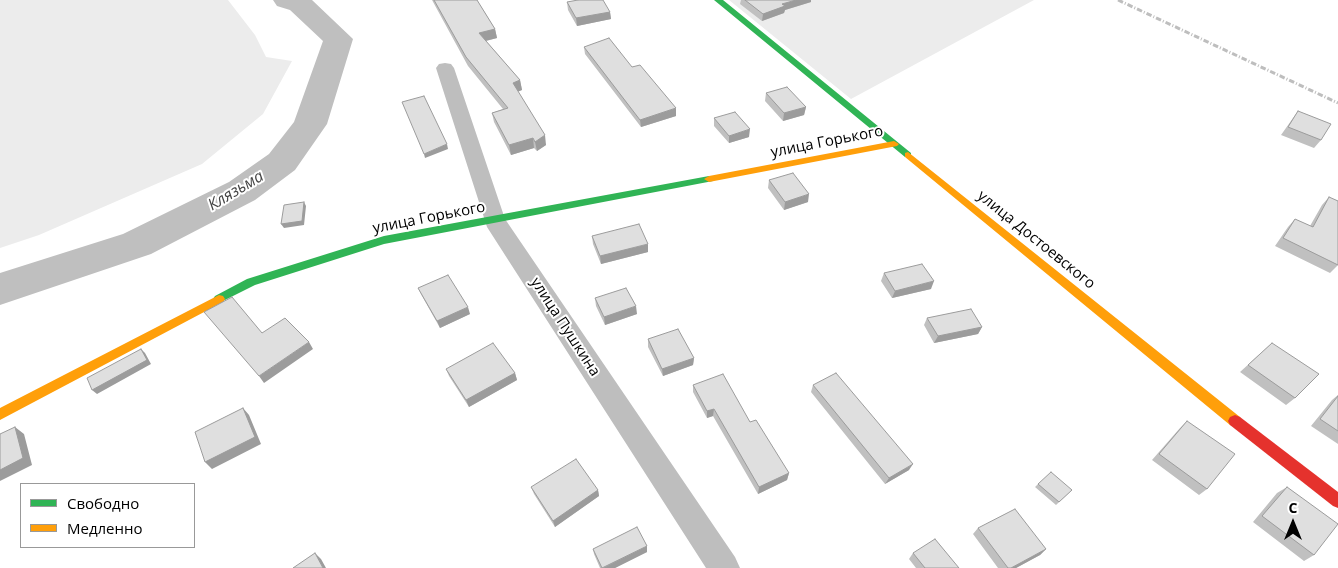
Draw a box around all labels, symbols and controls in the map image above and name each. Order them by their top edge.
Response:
street label: улица Горького [769,122,885,162]
water label: Клязьма [205,167,267,215]
street label: улица Достоевского [973,187,1099,293]
street label: улица Горького [371,198,487,238]
street label: улица Пушкина [526,274,604,380]
legend [20,483,195,548]
text: Свободно [67,493,139,513]
north arrow [1268,498,1318,548]
text: С [1289,498,1297,517]
text: Медленно [67,518,143,538]

